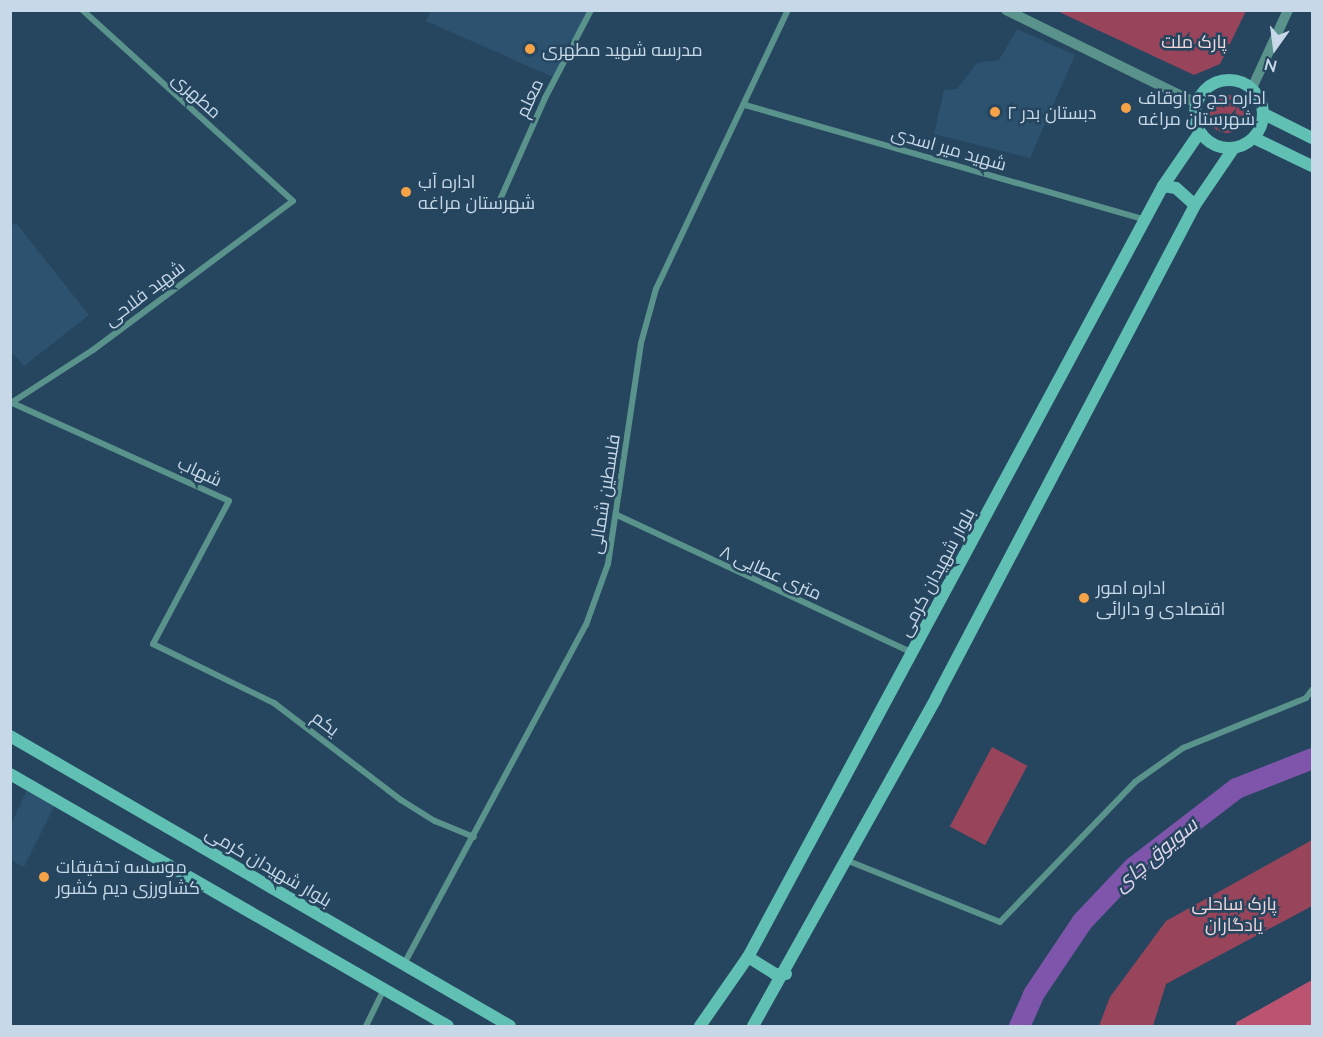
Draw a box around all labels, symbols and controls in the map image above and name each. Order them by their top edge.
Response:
north arrow [1245,18,1305,78]
park label: پارک ملت [1161,30,1227,52]
place label: مدرسه شهید مطهری [542,38,703,60]
marker: مدرسه شهید مطهری [523,42,537,56]
text: N [1262,55,1279,77]
street label: مطهری [168,67,226,123]
street label: معلم [511,75,547,121]
place label: اداره حج و اوقاف شهرستان مراغه [1138,87,1266,130]
place label: دبستان بدر ۲ [1007,101,1096,123]
marker: اداره حج و اوقاف شهرستان مراغه [1119,101,1133,115]
marker: دبستان بدر ۲ [988,105,1002,119]
street label: شهید میر اسدی [889,121,1009,175]
place label: اداره آب شهرستان مراغه [418,171,535,213]
marker: اداره آب شهرستان مراغه [399,185,413,199]
street label: شهید فلاحی [99,256,189,330]
street label: فلسطین شمالی [584,433,624,555]
street label: شهاب [174,451,226,491]
street label: بلوار شهیدان کرمی [893,504,979,640]
street label: ۸ متری عطایی [717,540,825,604]
place label: اداره امور اقتصادی و دارائی [1096,577,1225,620]
marker: اداره امور اقتصادی و دارائی [1077,591,1091,605]
street label: یکم [308,706,344,740]
water label: سویوق چای [1108,812,1202,896]
street label: بلوار شهیدان کرمی [202,821,336,911]
place label: موسسه تحقیقات کشاورزی دیم کشور [56,856,200,898]
marker: موسسه تحقیقات کشاورزی دیم کشور [37,870,51,884]
park label: پارک ساحلی یادگاران [1191,893,1277,936]

